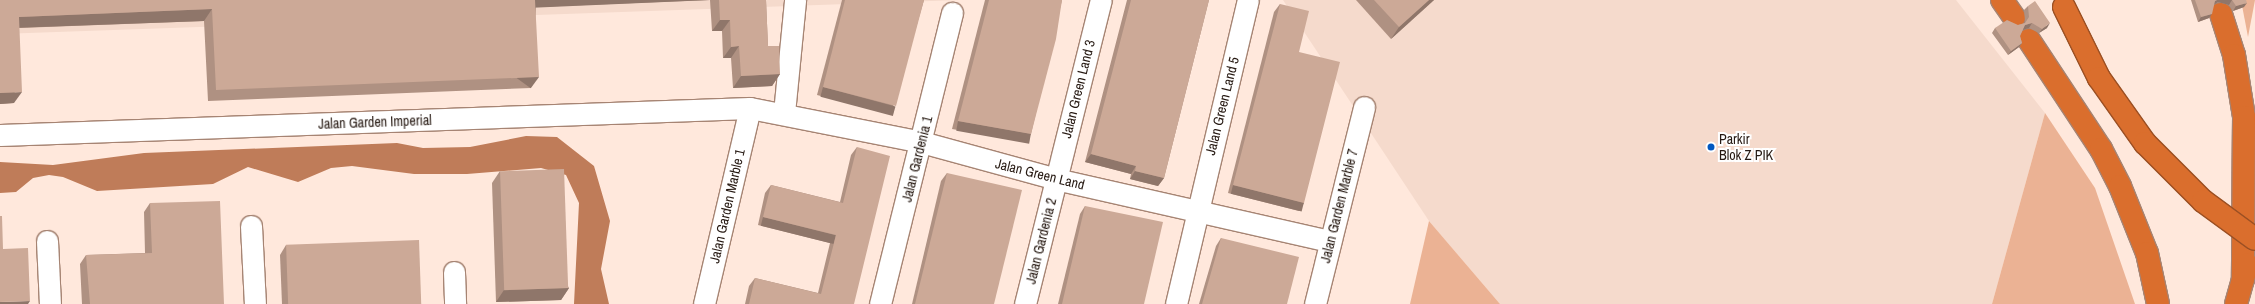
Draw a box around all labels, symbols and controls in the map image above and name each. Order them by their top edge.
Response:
street label: Jalan Green Land 3 [1058,38,1098,140]
street label: Jalan Green Land 5 [1202,55,1242,157]
street label: Jalan Garden Imperial [318,112,432,132]
street label: Jalan Gardenia 1 [898,114,936,204]
place label: Parkir Blok Z PIK [1719,131,1773,164]
marker: Parkir Blok Z PIK [1706,142,1716,152]
street label: Jalan Garden Marble 1 [706,147,748,265]
street label: Jalan Garden Marble 7 [1317,147,1361,265]
street label: Jalan Green Land [994,155,1086,193]
street label: Jalan Gardenia 2 [1022,196,1060,286]

